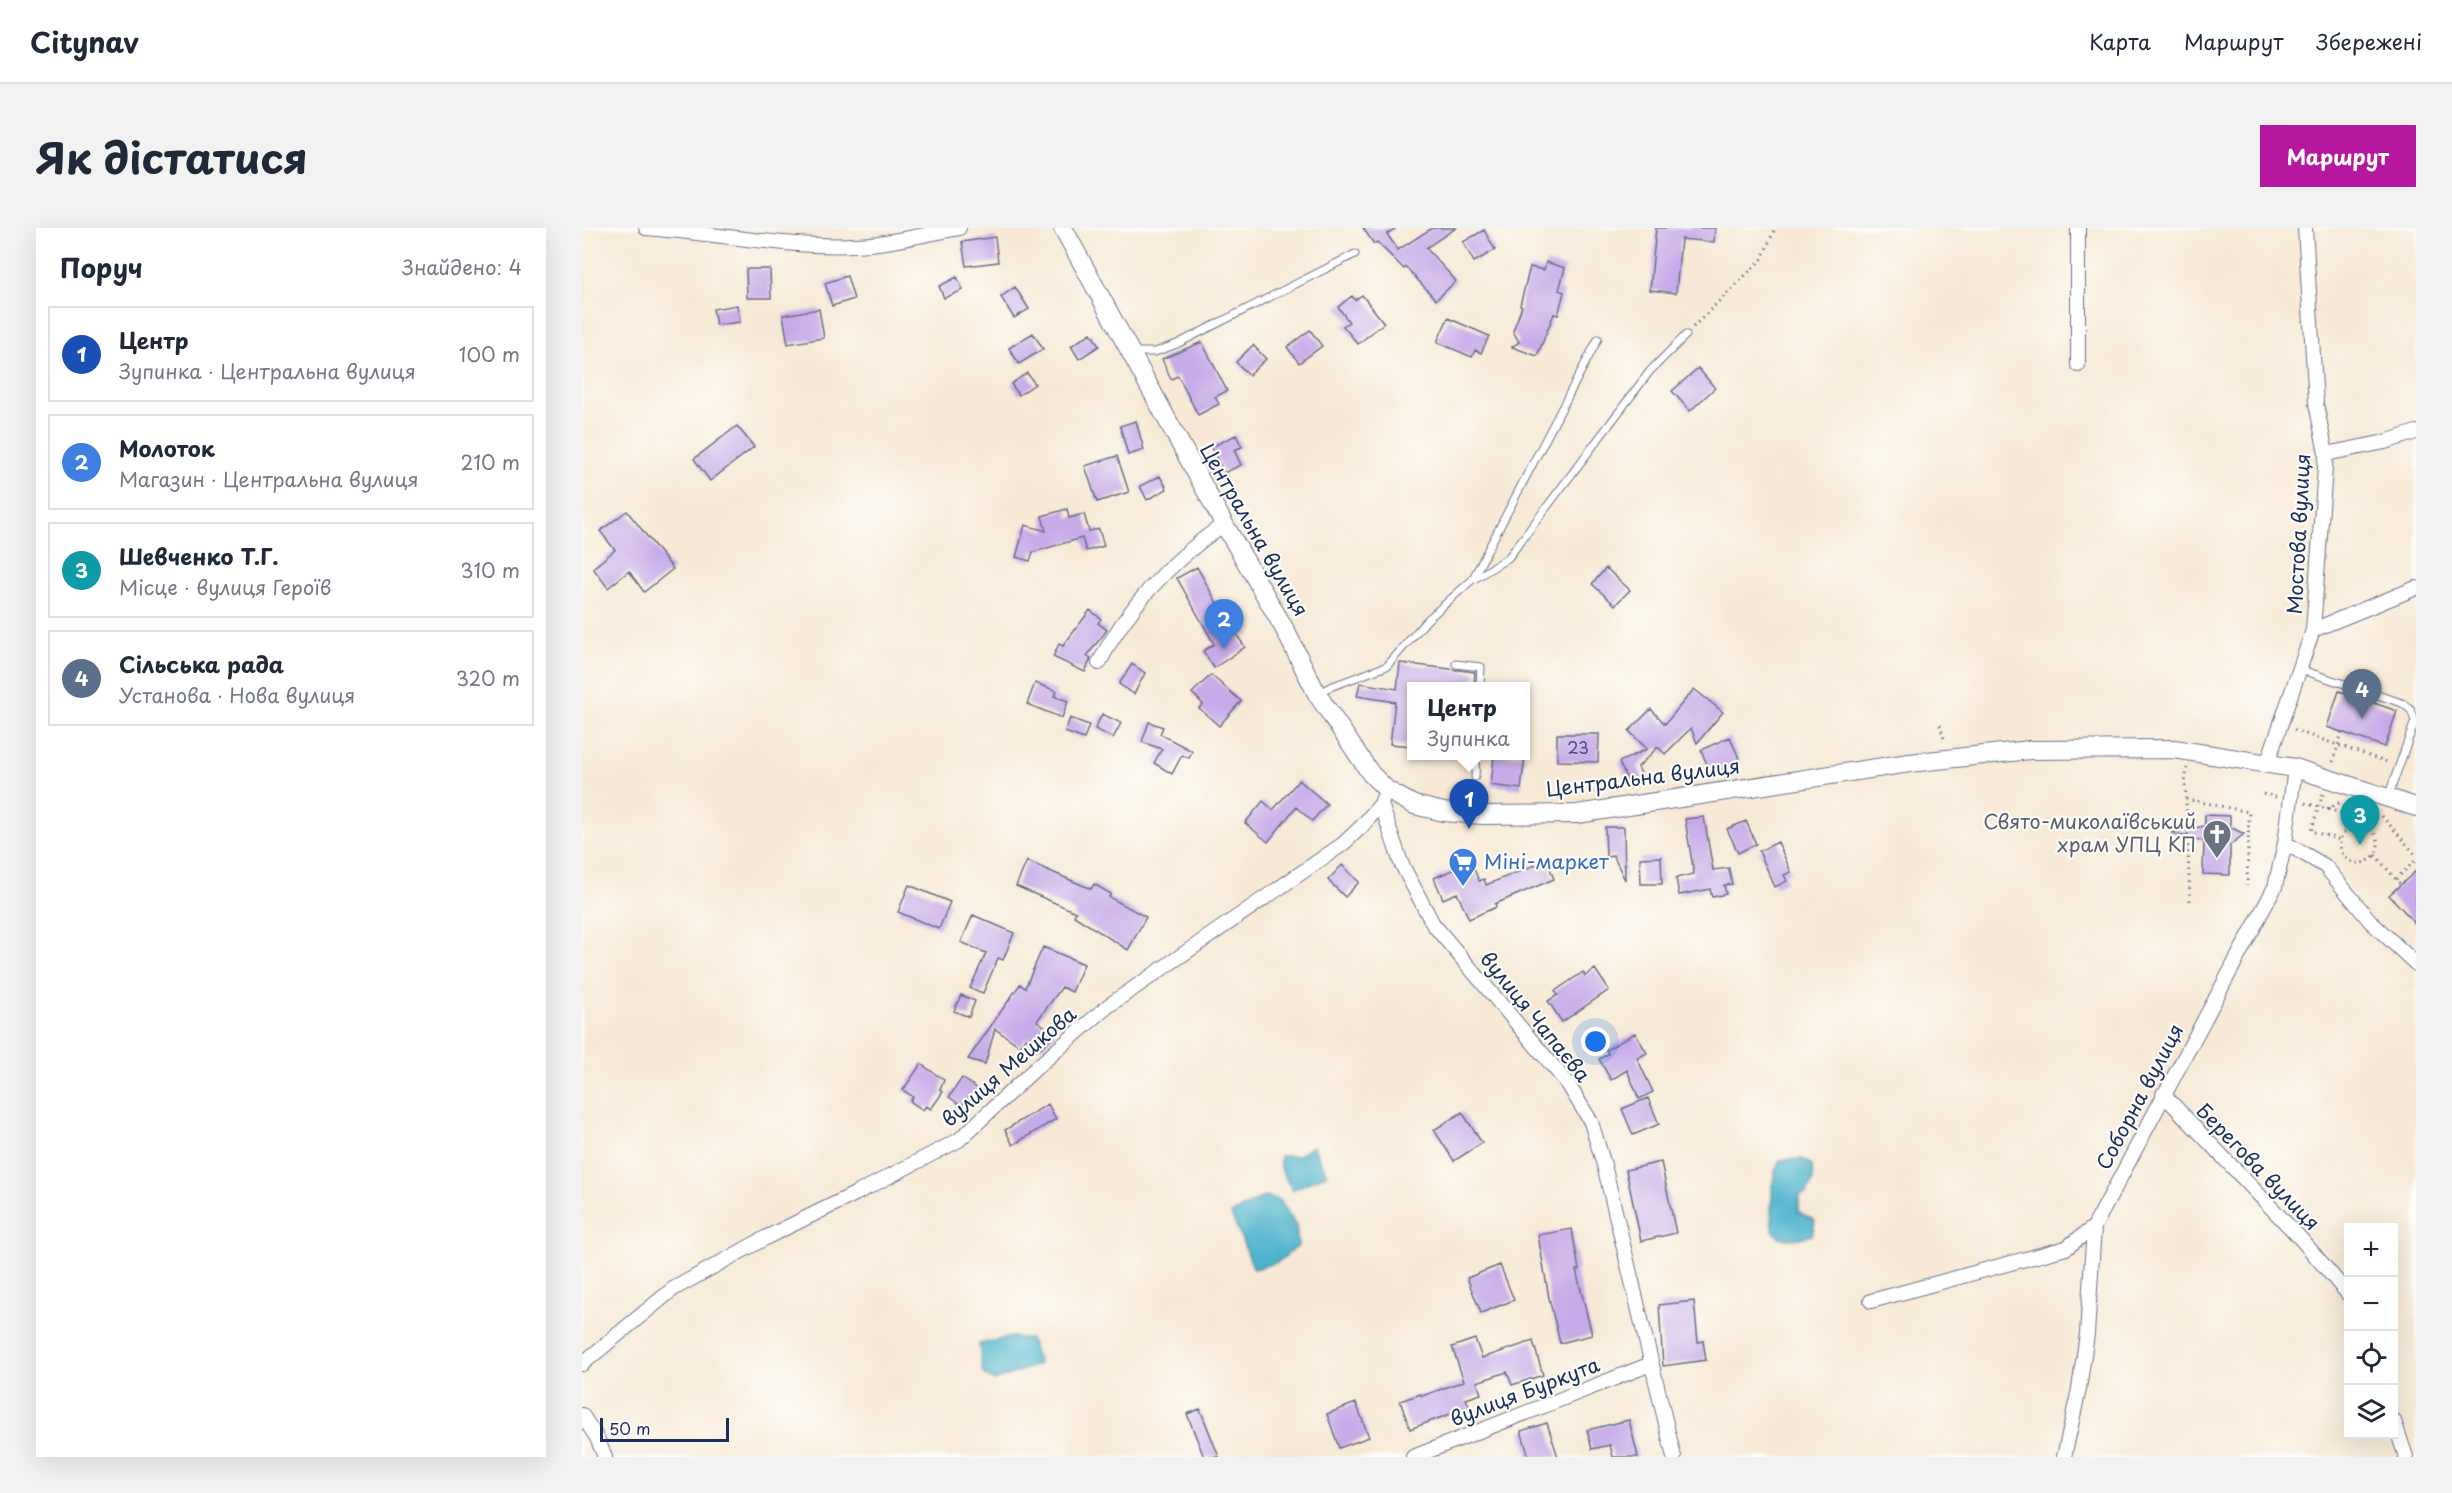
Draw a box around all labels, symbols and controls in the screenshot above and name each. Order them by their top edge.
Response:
text: Citynav [30,20,139,63]
text: Карта [2089,25,2151,57]
text: Маршрут [2184,25,2283,57]
text: Збережені [2316,25,2422,57]
text: Як дістатися [36,125,308,188]
button: Маршрут [2260,125,2416,187]
text: Поруч [60,248,143,287]
text: Знайдено: 4 [402,252,522,282]
text: Центр [119,323,189,356]
text: 1 [77,339,86,369]
text: 100 m [459,339,520,369]
text: Зупинка · Центральна вулиця [119,356,416,386]
text: Молоток [119,431,215,464]
street label: Центральна вулиця [1193,437,1317,622]
text: 2 [74,447,89,477]
text: 210 m [461,447,520,477]
street label: Мостова вулиця [2279,453,2317,615]
text: Магазин · Центральна вулиця [119,464,419,494]
text: Шевченко Т.Г. [119,539,279,572]
text: 3 [75,555,88,585]
text: 310 m [460,555,520,585]
text: Місце · вулиця Героїв [119,572,331,602]
pin: 2 [1204,600,1244,649]
text: Сільська рада [119,647,284,680]
text: 4 [75,663,88,693]
text: 320 m [456,663,520,693]
pin: 4 [2342,670,2382,719]
text: Установа · Нова вулиця [119,680,355,710]
popup [1407,682,1530,760]
text: Центр [1427,690,1497,723]
text: Зупинка [1427,723,1510,753]
house number: 23 [1567,735,1589,759]
street label: Центральна вулиця [1544,750,1742,804]
pin: 1 [1450,780,1488,829]
pin: 3 [2340,796,2380,845]
place label: Свято-миколаївський храм УПЦ КП [1983,806,2196,859]
church icon: Свято-миколаївський храм УПЦ КП [2201,818,2233,860]
supermarket icon: Міні-маркет [1447,846,1479,888]
place label: Міні-маркет [1484,846,1609,876]
street label: вулиця Чапаєва [1474,944,1598,1089]
street label: вулиця Мешкова [934,999,1083,1133]
street label: Соборна вулиця [2088,1018,2190,1175]
your location [1581,1027,1610,1056]
street label: Берегова вулиця [2190,1096,2327,1237]
map controls [2344,1223,2398,1439]
button: + [2344,1223,2398,1277]
button: − [2344,1277,2398,1331]
button: locate [2344,1331,2398,1385]
street label: вулиця Буркута [1446,1349,1604,1433]
button: layers [2344,1385,2398,1439]
scale bar [600,1415,729,1442]
text: 50 m [609,1416,650,1440]

